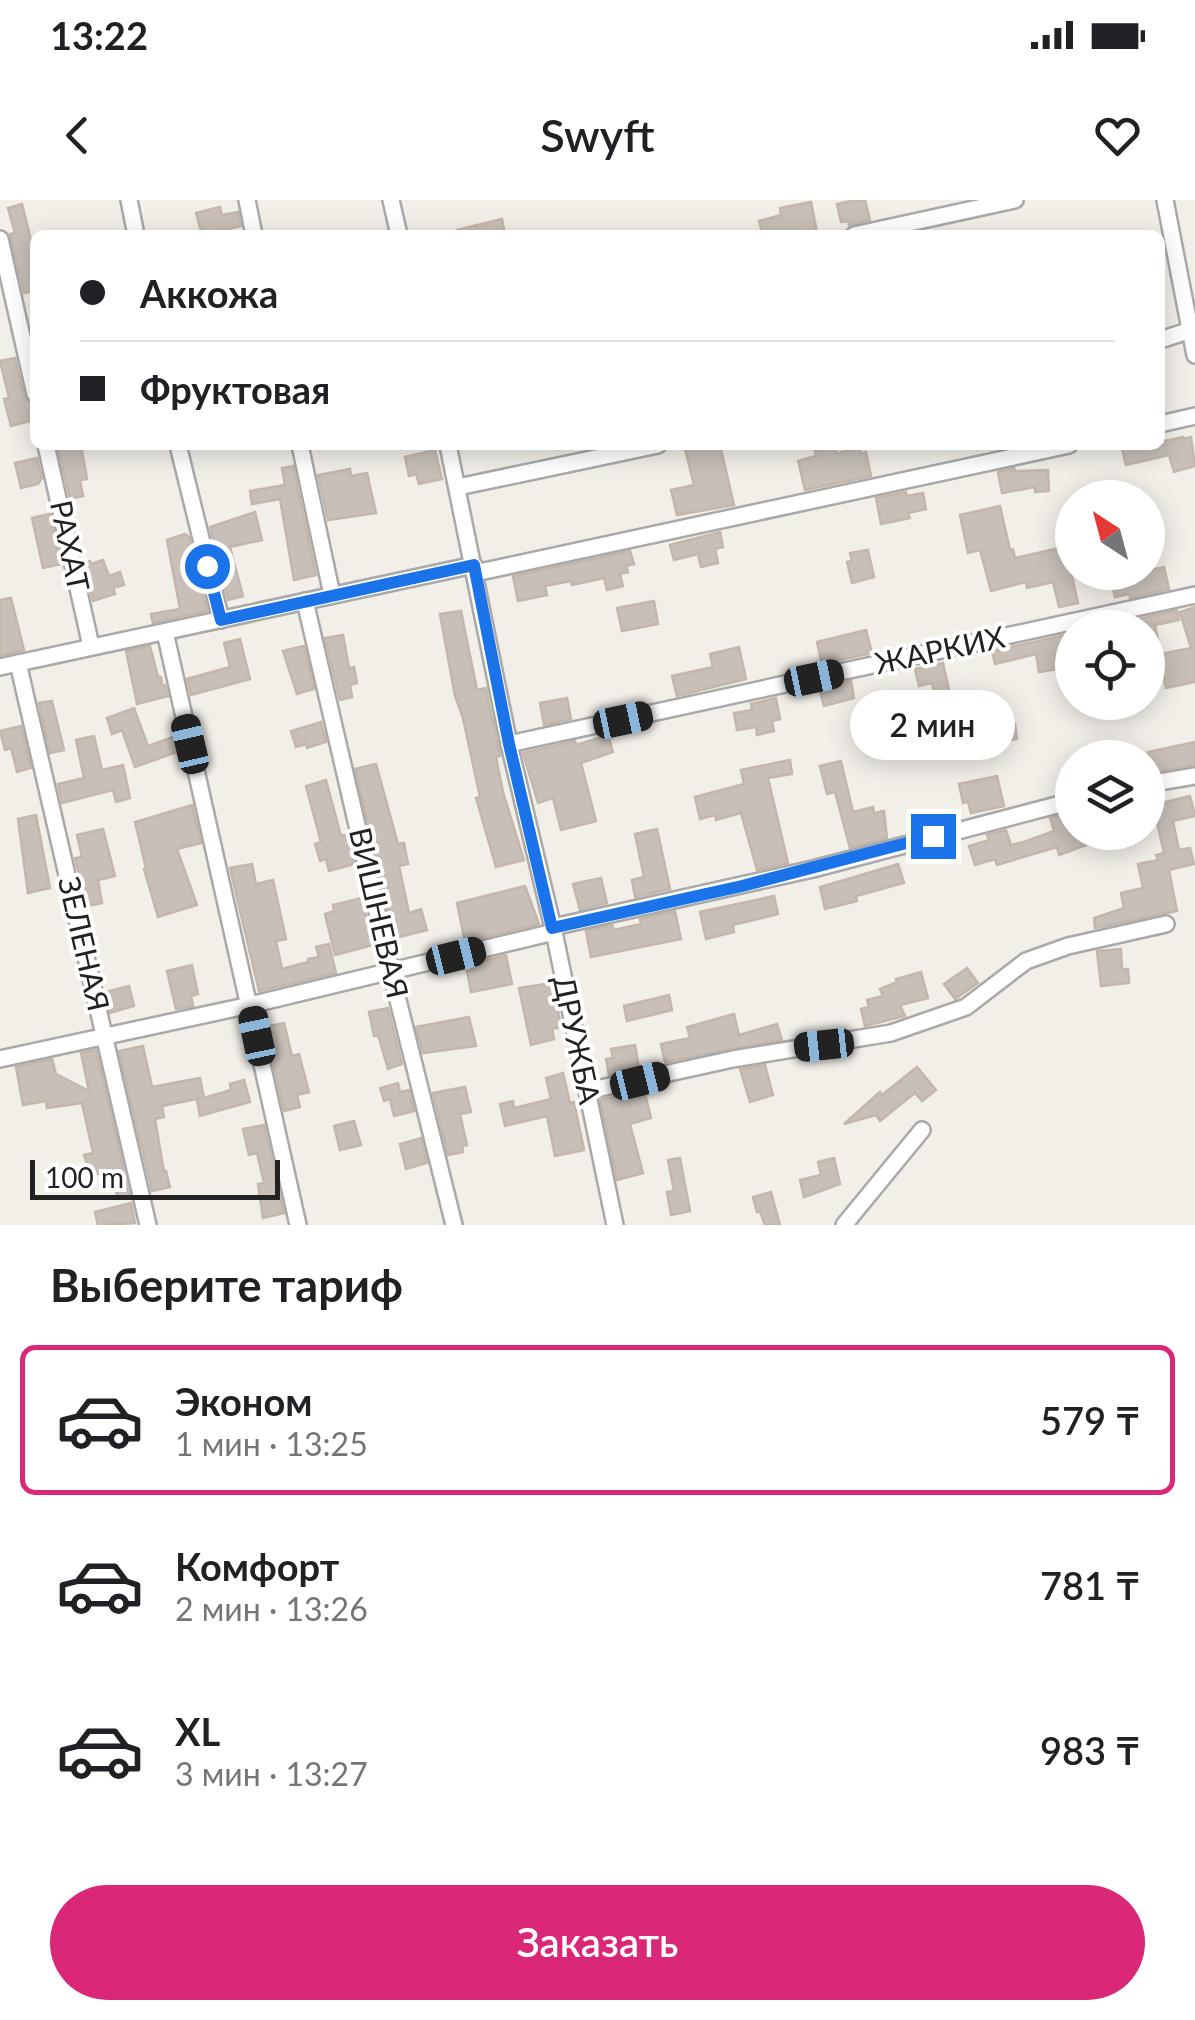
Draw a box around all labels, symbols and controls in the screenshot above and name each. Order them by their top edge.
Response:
text: 13:22 [50,12,148,58]
icon: back [50,108,105,163]
text: Swyft [540,108,655,162]
icon: heart [1090,108,1145,163]
text: Аккожа [140,270,278,316]
text: Фруктовая [140,366,330,412]
north arrow [1055,480,1165,590]
map controls [1055,480,1165,850]
street label: РАХАТ [44,497,98,595]
route start [185,544,230,589]
button: locate [1055,610,1165,720]
street label: ЖАРКИХ [871,618,1008,680]
car [782,657,846,699]
callout: 2 мин [850,691,1016,761]
car [591,699,655,741]
text: 2 мин [890,705,975,744]
car [169,711,211,777]
button: layers [1055,740,1165,850]
route end [911,814,956,859]
street label: ВИШНЕВАЯ [343,824,417,1001]
street label: ЗЕЛЕНАЯ [52,873,118,1014]
car [423,934,489,978]
street label: ДРУЖБА [547,972,609,1108]
car [236,1004,278,1068]
car [793,1027,855,1063]
car [607,1059,673,1103]
scale bar [30,1155,280,1200]
text: 100 m [45,1160,124,1194]
text: Выберите тариф [50,1258,403,1312]
icon: car [55,1375,145,1465]
text: Эконом [175,1378,313,1424]
text: 579 ₸ [1040,1397,1140,1443]
text: 1 мин · 13:25 [175,1424,368,1463]
icon: car [55,1540,145,1630]
text: Комфорт [175,1543,339,1589]
text: 781 ₸ [1040,1562,1140,1608]
text: 2 мин · 13:26 [175,1589,368,1628]
icon: car [55,1705,145,1795]
text: XL [175,1708,220,1754]
text: 983 ₸ [1040,1727,1140,1773]
text: 3 мин · 13:27 [175,1754,368,1793]
button: Заказать [50,1885,1145,2000]

